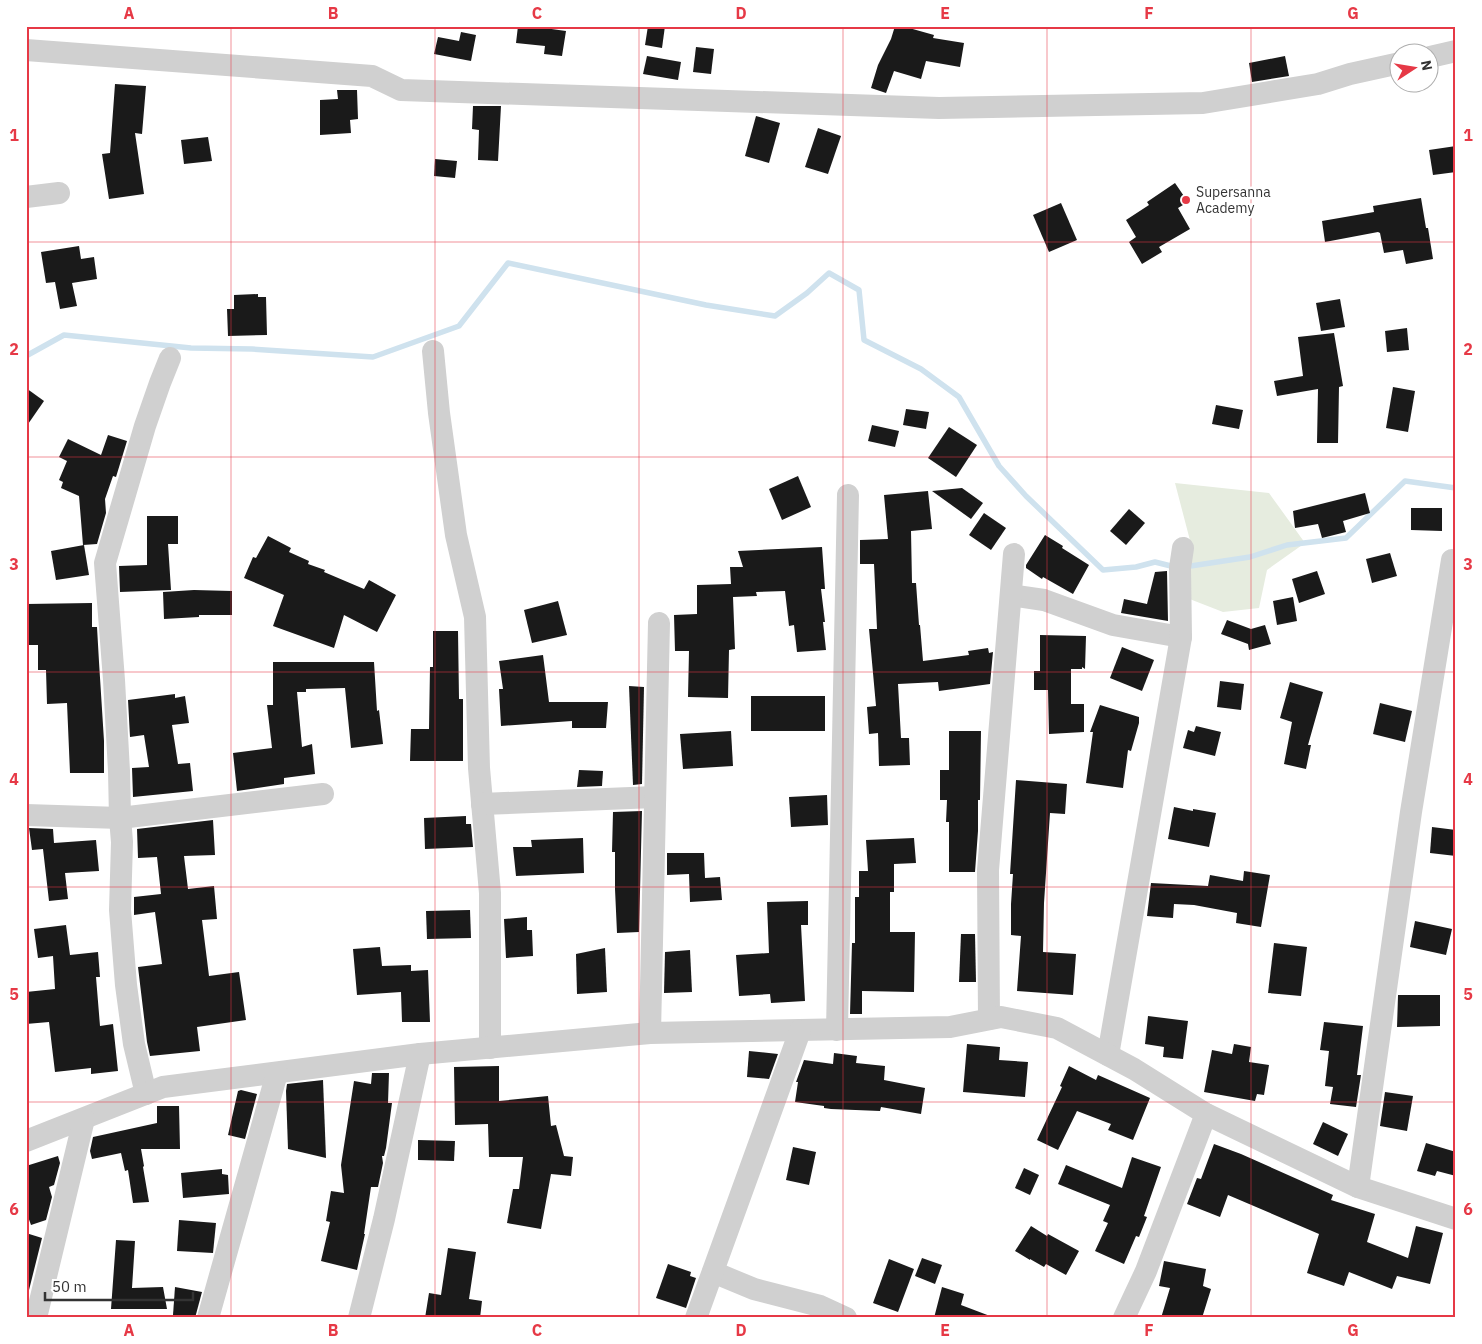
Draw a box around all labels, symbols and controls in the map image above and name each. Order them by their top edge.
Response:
text: A [124,3,135,23]
text: B [328,3,339,23]
text: C [532,3,542,23]
text: D [735,3,747,23]
text: E [940,3,950,23]
text: F [1144,3,1154,23]
text: G [1347,3,1359,23]
north arrow [1390,42,1440,92]
text: N [1417,58,1437,72]
text: 1 [9,125,19,145]
text: 1 [1463,125,1473,145]
place label: Supersanna Academy [1196,183,1271,217]
marker: Supersanna Academy [1180,194,1192,206]
text: 2 [9,339,19,359]
text: 2 [1463,339,1473,359]
text: 3 [9,554,19,574]
text: 3 [1463,554,1473,574]
text: 4 [9,769,19,789]
text: 4 [1463,769,1473,789]
text: 5 [9,984,19,1004]
text: 5 [1463,984,1473,1004]
text: 6 [9,1199,19,1219]
text: 6 [1463,1199,1473,1219]
scale bar [45,1269,192,1301]
text: 50 m [52,1277,87,1296]
text: A [124,1320,135,1340]
text: B [328,1320,339,1340]
text: C [532,1320,542,1340]
text: D [735,1320,747,1340]
text: E [940,1320,950,1340]
text: F [1144,1320,1154,1340]
text: G [1347,1320,1359,1340]

